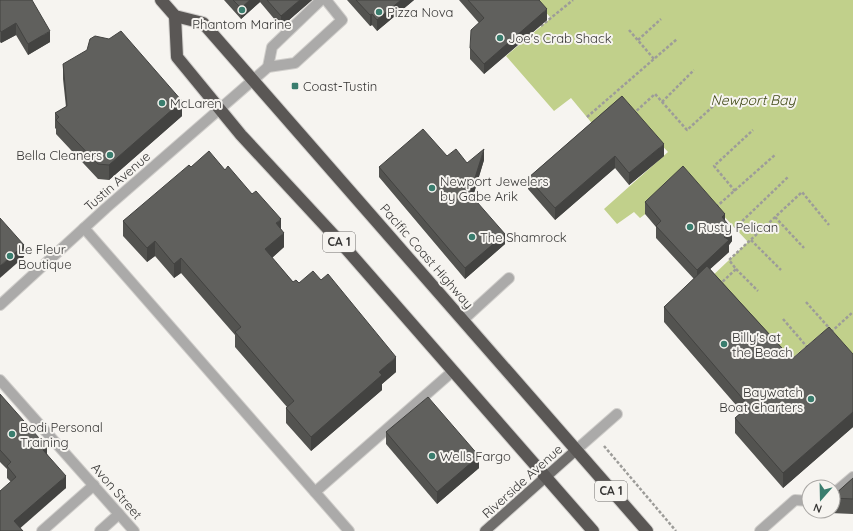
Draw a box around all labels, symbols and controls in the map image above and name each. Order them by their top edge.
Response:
place label: Pizza Nova [387,4,453,20]
marker: Phantom Marine [237,5,247,15]
marker: Pizza Nova [374,7,384,17]
place label: Phantom Marine [192,16,292,32]
place label: Joe's Crab Shack [508,30,612,46]
marker: Joe's Crab Shack [495,33,505,43]
place label: Coast-Tustin [303,78,377,94]
marker: Coast-Tustin [290,81,300,91]
water label: Newport Bay [710,91,797,109]
place label: McLaren [170,95,222,111]
marker: McLaren [157,98,167,108]
place label: Bella Cleaners [16,147,102,163]
street label: Tustin Avenue [81,148,153,214]
marker: Bella Cleaners [105,150,115,160]
place label: Newport Jewelers by Gabe Arik [440,173,549,204]
marker: Newport Jewelers by Gabe Arik [427,183,437,193]
street label: Pacific Coast Highway [377,200,477,312]
place label: Rusty Pelican [698,219,778,235]
marker: Rusty Pelican [685,222,695,232]
place label: The Shamrock [480,229,567,245]
road number: CA 1 [323,232,355,252]
marker: The Shamrock [467,232,477,242]
place label: Le Fleur Boutique [18,241,72,272]
marker: Le Fleur Boutique [5,251,15,261]
place label: Billy's at the Beach [732,329,793,360]
marker: Billy's at the Beach [719,339,729,349]
place label: Baywatch Boat Charters [719,384,803,415]
marker: Baywatch Boat Charters [806,394,816,404]
place label: Bodi Personal Training [20,419,103,450]
marker: Bodi Personal Training [7,429,17,439]
street label: Riverside Avenue [478,441,566,521]
place label: Wells Fargo [440,448,511,464]
marker: Wells Fargo [427,451,437,461]
street label: Avon Street [88,460,146,522]
north arrow [801,479,841,519]
road number: CA 1 [595,481,627,501]
text: N [811,500,824,516]

